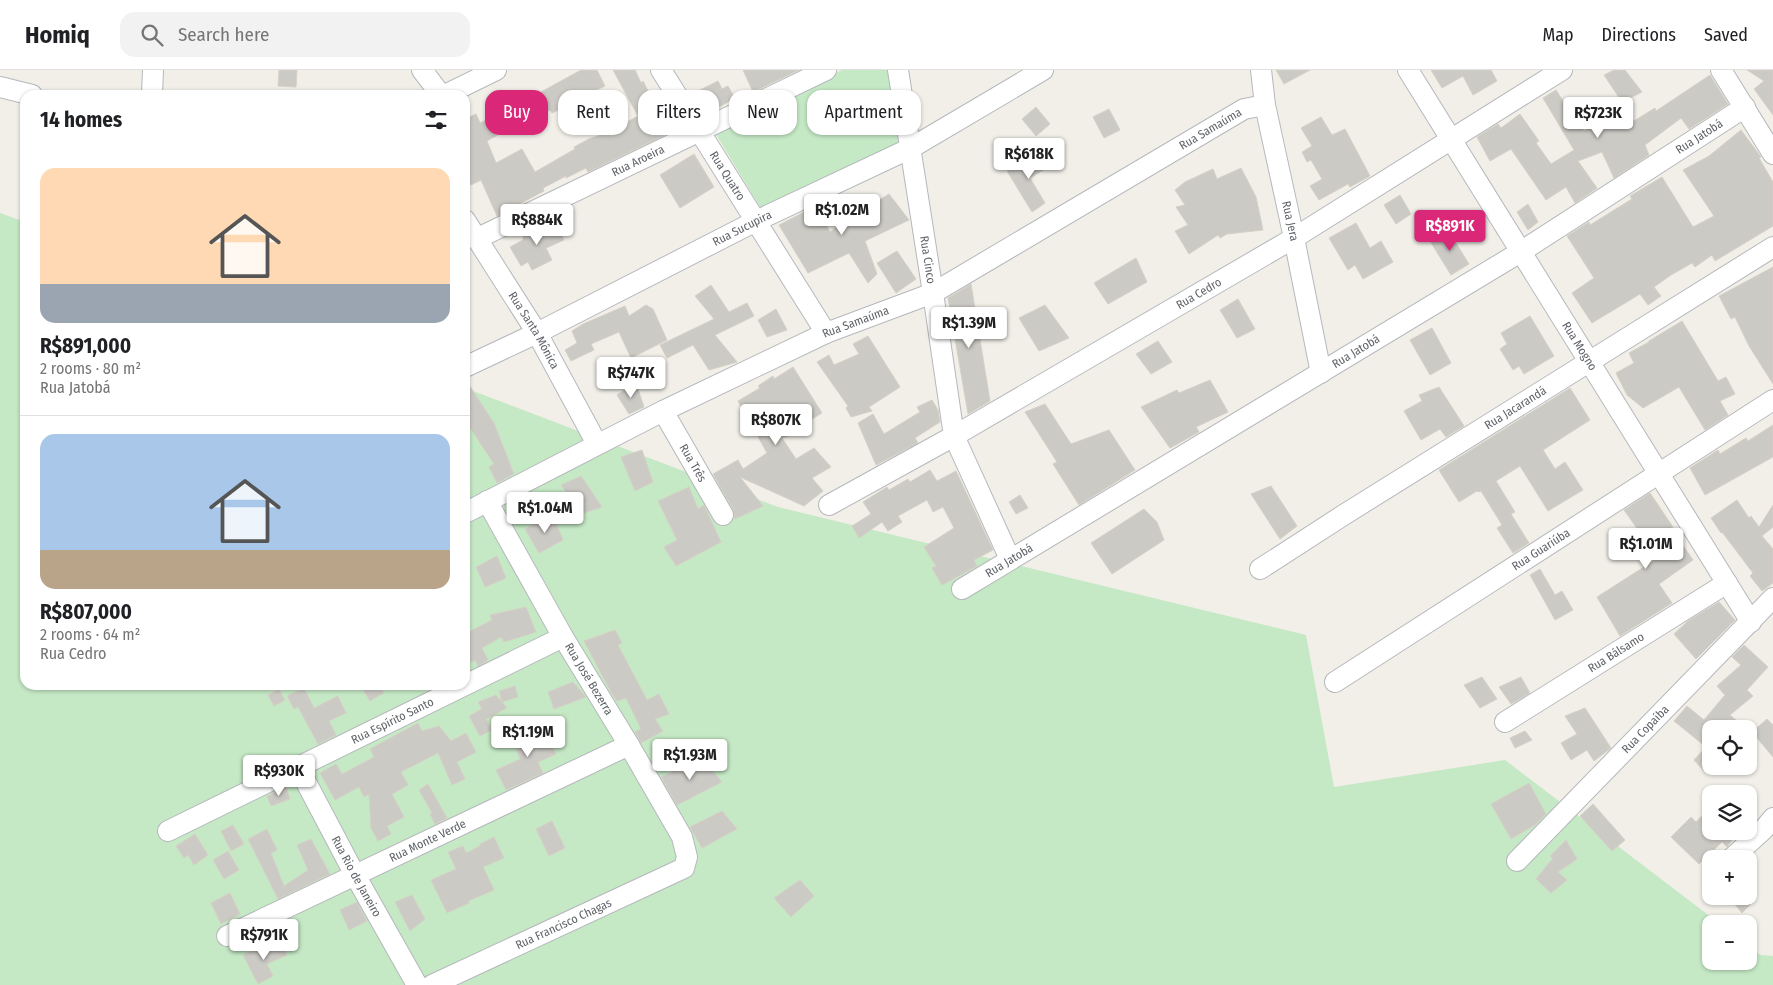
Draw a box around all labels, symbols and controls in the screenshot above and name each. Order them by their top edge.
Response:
search box [120,12,470,57]
text: Homiq [25,21,90,49]
icon: search [138,21,166,49]
text: Search here [178,23,269,46]
text: Map [1542,24,1574,46]
text: Directions [1602,24,1676,46]
text: Saved [1704,24,1748,46]
chip: Buy [485,90,548,135]
chip: Rent [558,90,628,135]
chip: Filters [638,90,719,135]
chip: New [729,90,797,135]
chip: Apartment [807,90,921,135]
pin: R$723K [1557,97,1639,139]
text: R$723K [1574,103,1622,122]
street label: Rua Samaúma [1177,105,1244,153]
icon: filters [422,106,450,134]
text: 14 homes [40,107,122,133]
street label: Rua Jatobá [1673,116,1725,157]
pin: R$618K [988,138,1070,180]
street label: Rua Aroeira [610,142,667,179]
text: R$618K [1005,144,1053,163]
street label: Rua Quatro [707,149,748,203]
pin: R$1.02M [796,194,888,236]
text: R$1.02M [815,200,869,219]
street label: Rua Jera [1279,200,1301,242]
icon: home [200,201,290,291]
pin: R$884K [496,204,578,246]
street label: Rua Sucupira [710,208,774,249]
text: R$884K [511,210,563,229]
pin: R$891K [1409,210,1491,252]
text: R$891K [1425,216,1475,235]
street label: Rua Cinco [917,235,938,285]
street label: Rua Cedro [1174,275,1224,312]
street label: Rua Santa Mônica [505,289,562,371]
street label: Rua Samaúma [820,303,891,341]
pin: R$1.39M [923,306,1015,349]
text: R$1.39M [942,313,996,332]
street label: Rua Mogno [1559,319,1600,373]
street label: Rua Jatobá [1330,332,1382,371]
text: R$891,000 [40,333,131,359]
pin: R$747K [590,356,672,399]
text: 2 rooms · 80 m² [40,359,141,378]
text: R$747K [608,363,654,382]
text: Rua Jatobá [40,378,111,397]
street label: Rua Jacarandá [1482,383,1549,432]
pin: R$807K [735,404,817,446]
text: R$807K [751,410,801,429]
street label: Rua Três [677,441,709,485]
icon: home [200,466,290,556]
pin: R$1.04M [499,492,591,534]
text: R$1.04M [518,498,572,517]
street label: Rua Guariúba [1509,525,1573,573]
pin: R$1.01M [1600,528,1692,570]
text: R$1.01M [1619,534,1673,553]
street label: Rua Jatobá [983,541,1035,580]
text: R$807,000 [40,599,132,625]
text: 2 rooms · 64 m² [40,625,140,644]
street label: Rua Bálsamo [1585,630,1647,675]
street label: Rua José Bezerra [562,640,616,718]
text: Rua Cedro [40,644,107,663]
street label: Rua Espírito Santo [349,695,436,747]
street label: Rua Copaíba [1619,702,1672,756]
pin: R$1.19M [482,716,574,758]
map controls [1702,720,1757,970]
button: locate [1702,720,1757,775]
text: R$1.19M [502,722,554,741]
pin: R$1.93M [644,738,736,781]
text: R$1.93M [663,745,717,764]
pin: R$930K [238,754,320,797]
text: R$930K [254,761,304,780]
button: layers [1702,785,1757,840]
street label: Rua Monte Verde [387,817,468,865]
street label: Rua Rio de Janeiro [329,834,384,919]
button: + [1702,850,1757,905]
street label: Rua Francisco Chagas [513,896,614,952]
button: − [1702,915,1757,970]
pin: R$791K [223,918,305,961]
text: R$791K [240,925,288,944]

